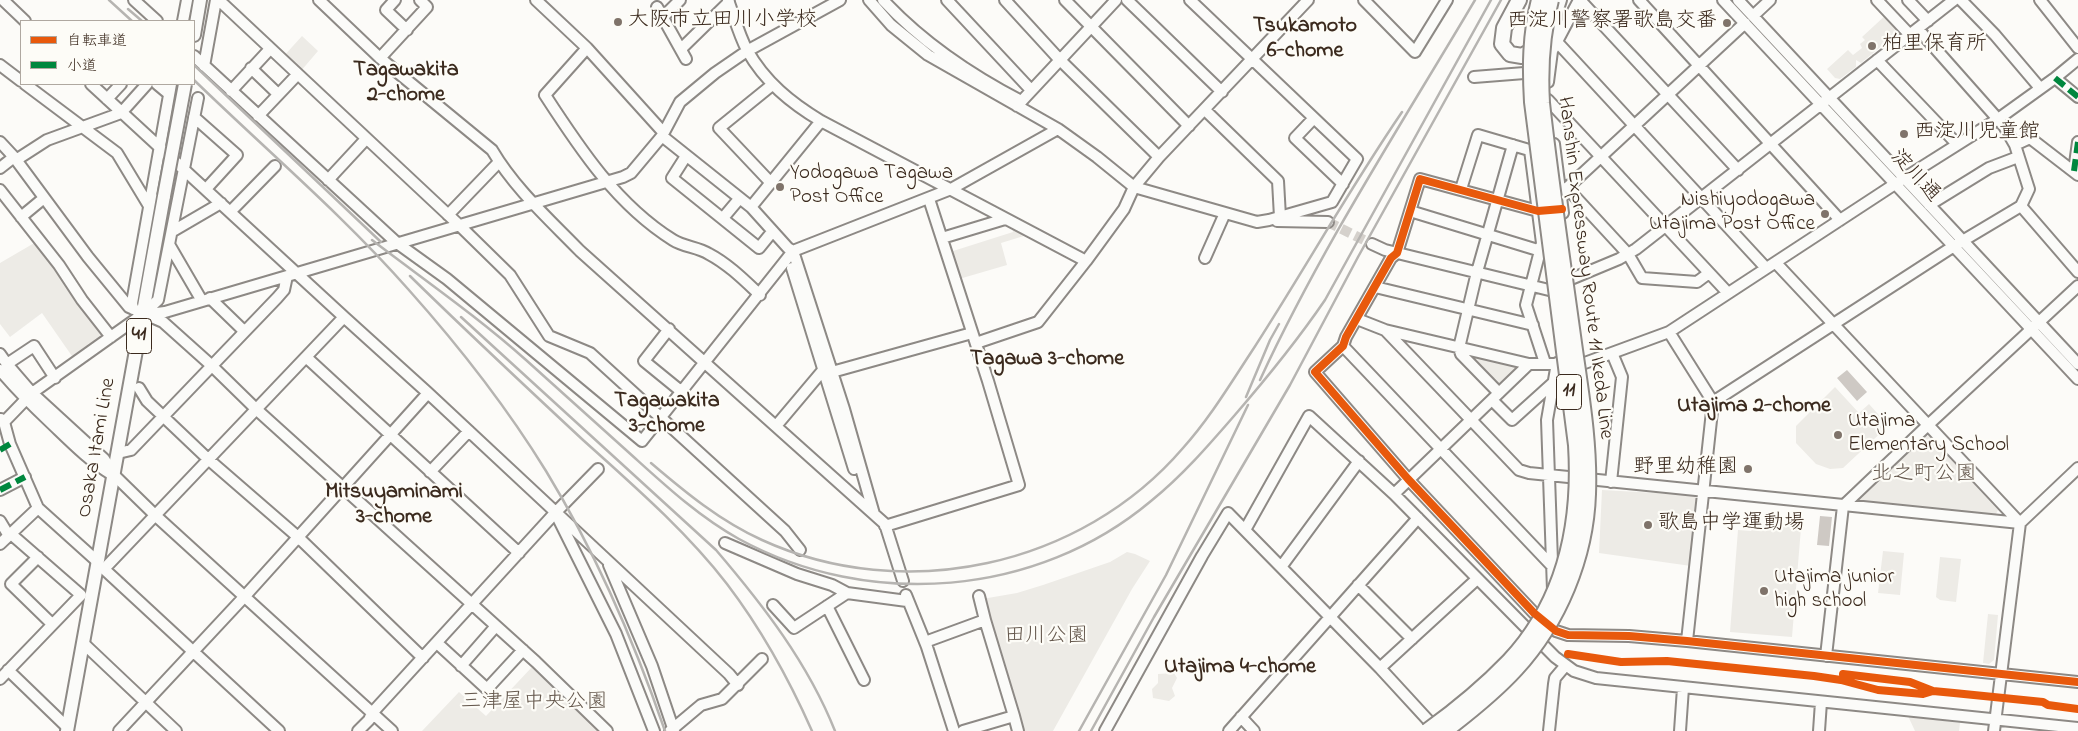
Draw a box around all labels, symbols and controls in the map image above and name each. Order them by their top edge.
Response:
place label: 大阪市立田川小学校 [628,9,817,35]
place label: 西淀川警察署歌島交番 [1507,10,1717,36]
district label: Tsukamoto 6-chome [1253,14,1357,66]
marker: 大阪市立田川小学校 [612,16,624,28]
marker: 西淀川警察署歌島交番 [1721,17,1733,29]
legend [20,20,195,85]
text: 自転車道 [67,30,127,52]
place label: 柏里保育所 [1882,33,1987,59]
marker: 柏里保育所 [1866,40,1878,52]
text: 小道 [67,55,97,77]
district label: Tagawakita 2-chome [353,58,459,110]
street label: Hanshin Expressway Route 11 Ikeda Line [1550,95,1618,441]
place label: 西淀川児童館 [1914,121,2040,147]
marker: 西淀川児童館 [1898,128,1910,140]
street label: 淀川通 [1883,145,1945,209]
place label: Yodogawa Tagawa Post Office [790,162,953,212]
marker: Yodogawa Tagawa Post Office [774,181,786,193]
place label: Nishiyodogawa Utajima Post Office [1649,189,1815,239]
marker: Nishiyodogawa Utajima Post Office [1819,208,1831,220]
road number: 41 [126,318,152,354]
district label: Tagawa 3-chome [970,347,1124,373]
road number: 11 [1556,374,1582,410]
street label: Osaka Itami Line [73,376,123,520]
district label: Tagawakita 3-chome [614,389,720,441]
district label: Utajima 2-chome [1677,394,1831,420]
place label: Utajima Elementary School [1848,410,2009,460]
marker: Utajima Elementary School [1832,429,1844,441]
place label: 野里幼稚園 [1633,456,1738,482]
marker: 野里幼稚園 [1742,463,1754,475]
park label: 北之町公園 [1872,463,1976,489]
district label: Mitsuyaminami 3-chome [325,480,463,532]
place label: 歌島中学運動場 [1658,512,1805,538]
marker: 歌島中学運動場 [1642,519,1654,531]
place label: Utajima junior high school [1774,566,1894,616]
marker: Utajima junior high school [1758,585,1770,597]
park label: 田川公園 [1004,625,1088,651]
district label: Utajima 4-chome [1164,655,1316,681]
park label: 三津屋中央公園 [461,691,607,717]

